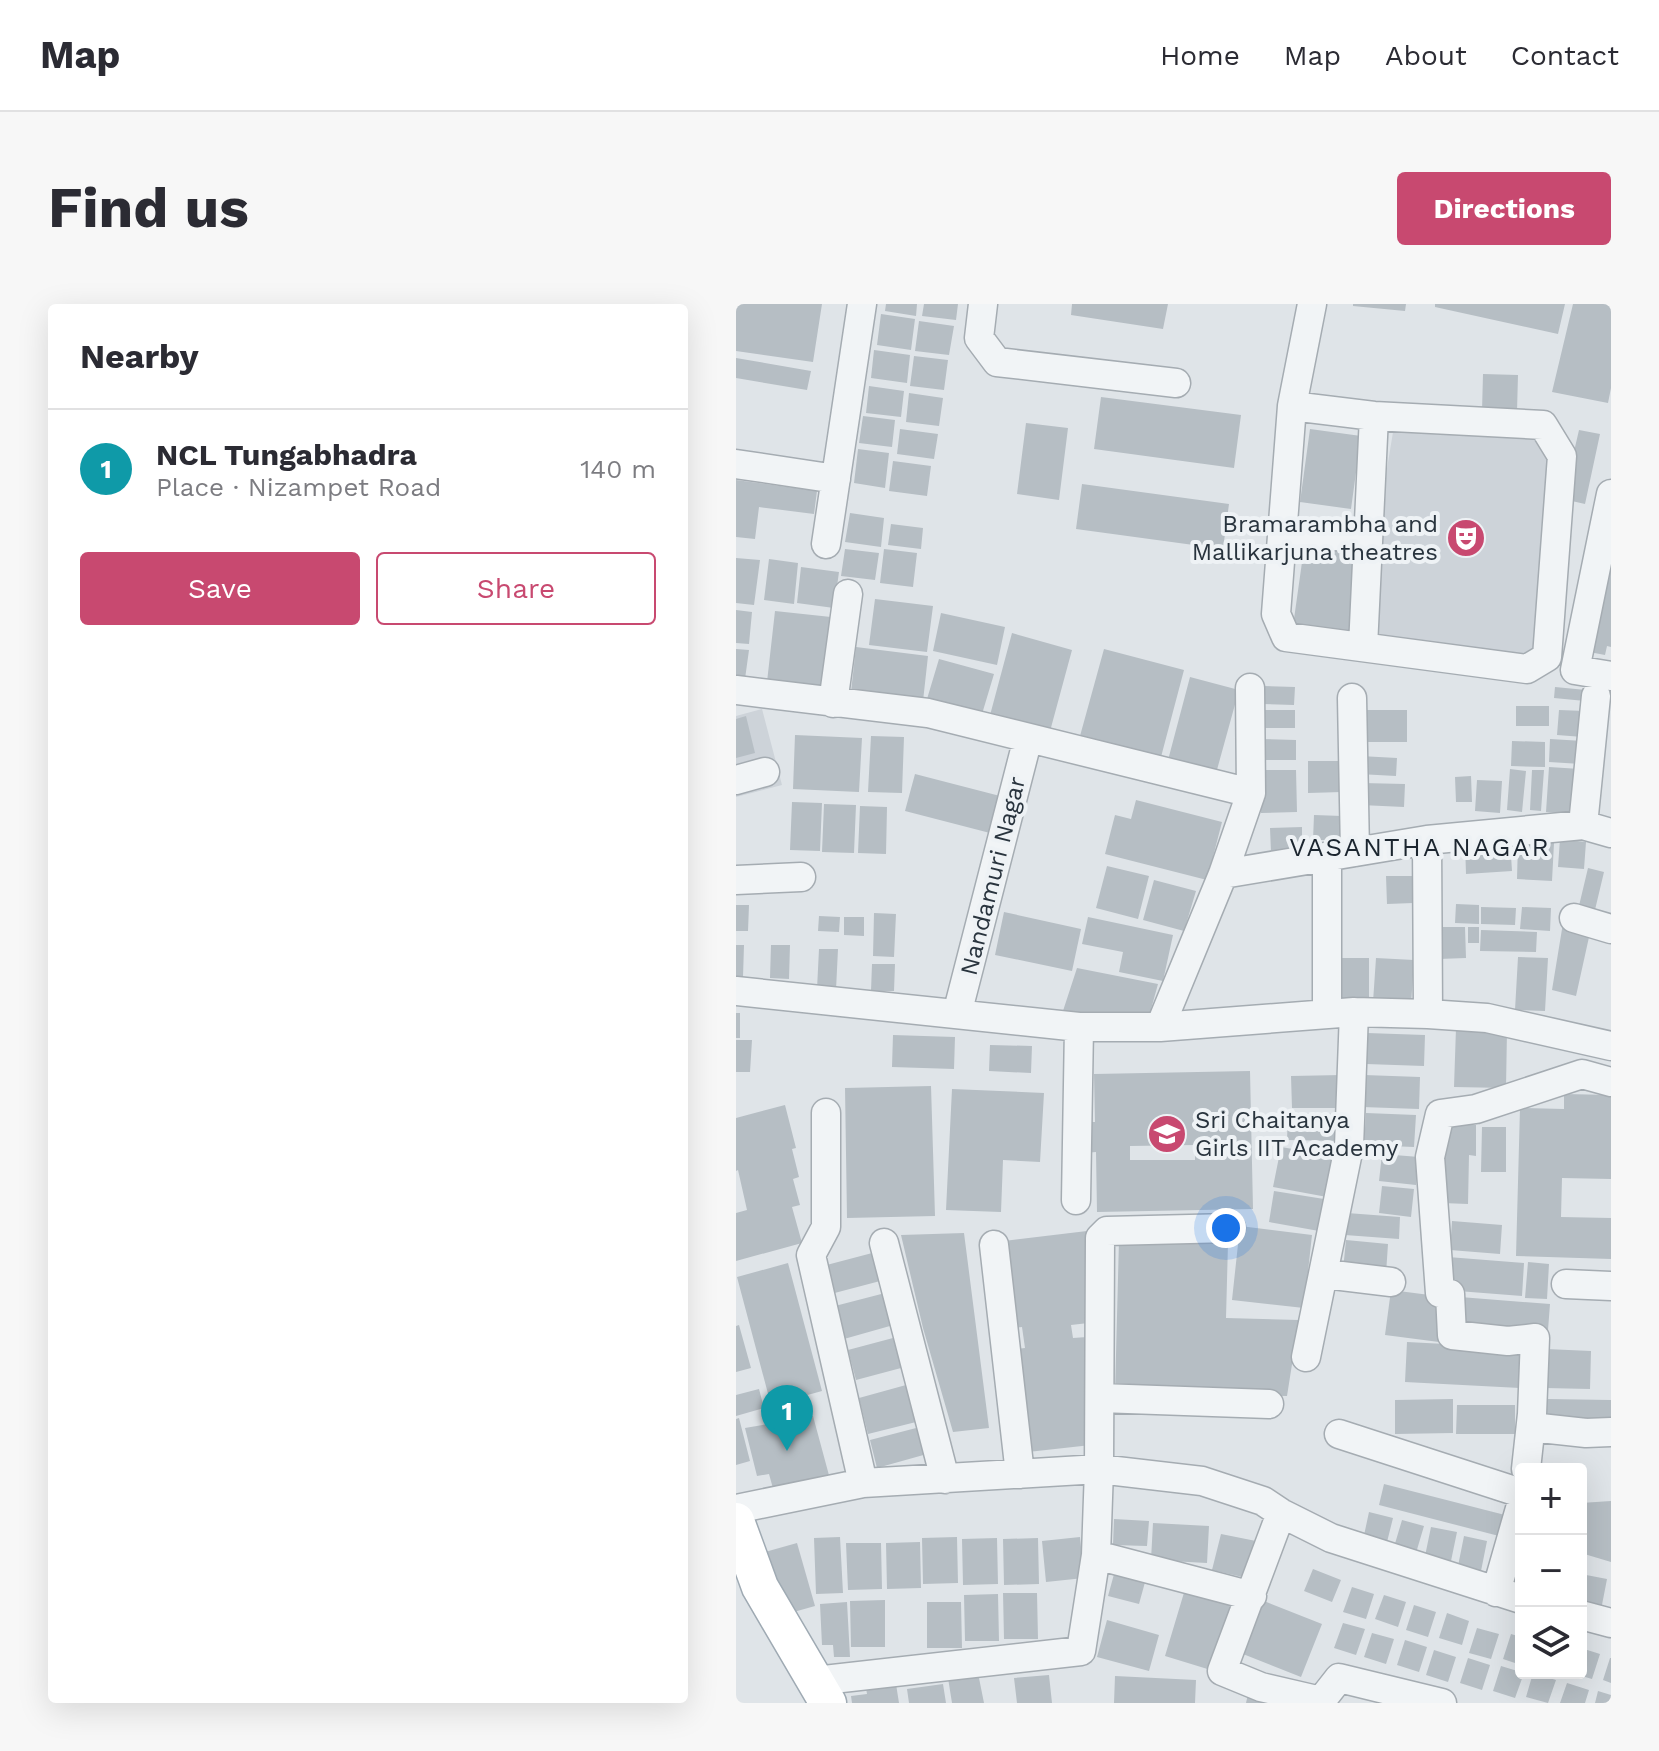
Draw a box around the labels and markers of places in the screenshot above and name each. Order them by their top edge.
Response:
place label: Bramarambha and Mallikarjuna theatres [1192,510,1438,566]
theatre icon: Bramarambha and Mallikarjuna theatres [1445,517,1487,559]
place label: Sri Chaitanya Girls IIT Academy [1195,1106,1399,1162]
school or university icon: Sri Chaitanya Girls IIT Academy [1146,1113,1188,1155]
pin: 1 [761,1385,813,1451]

